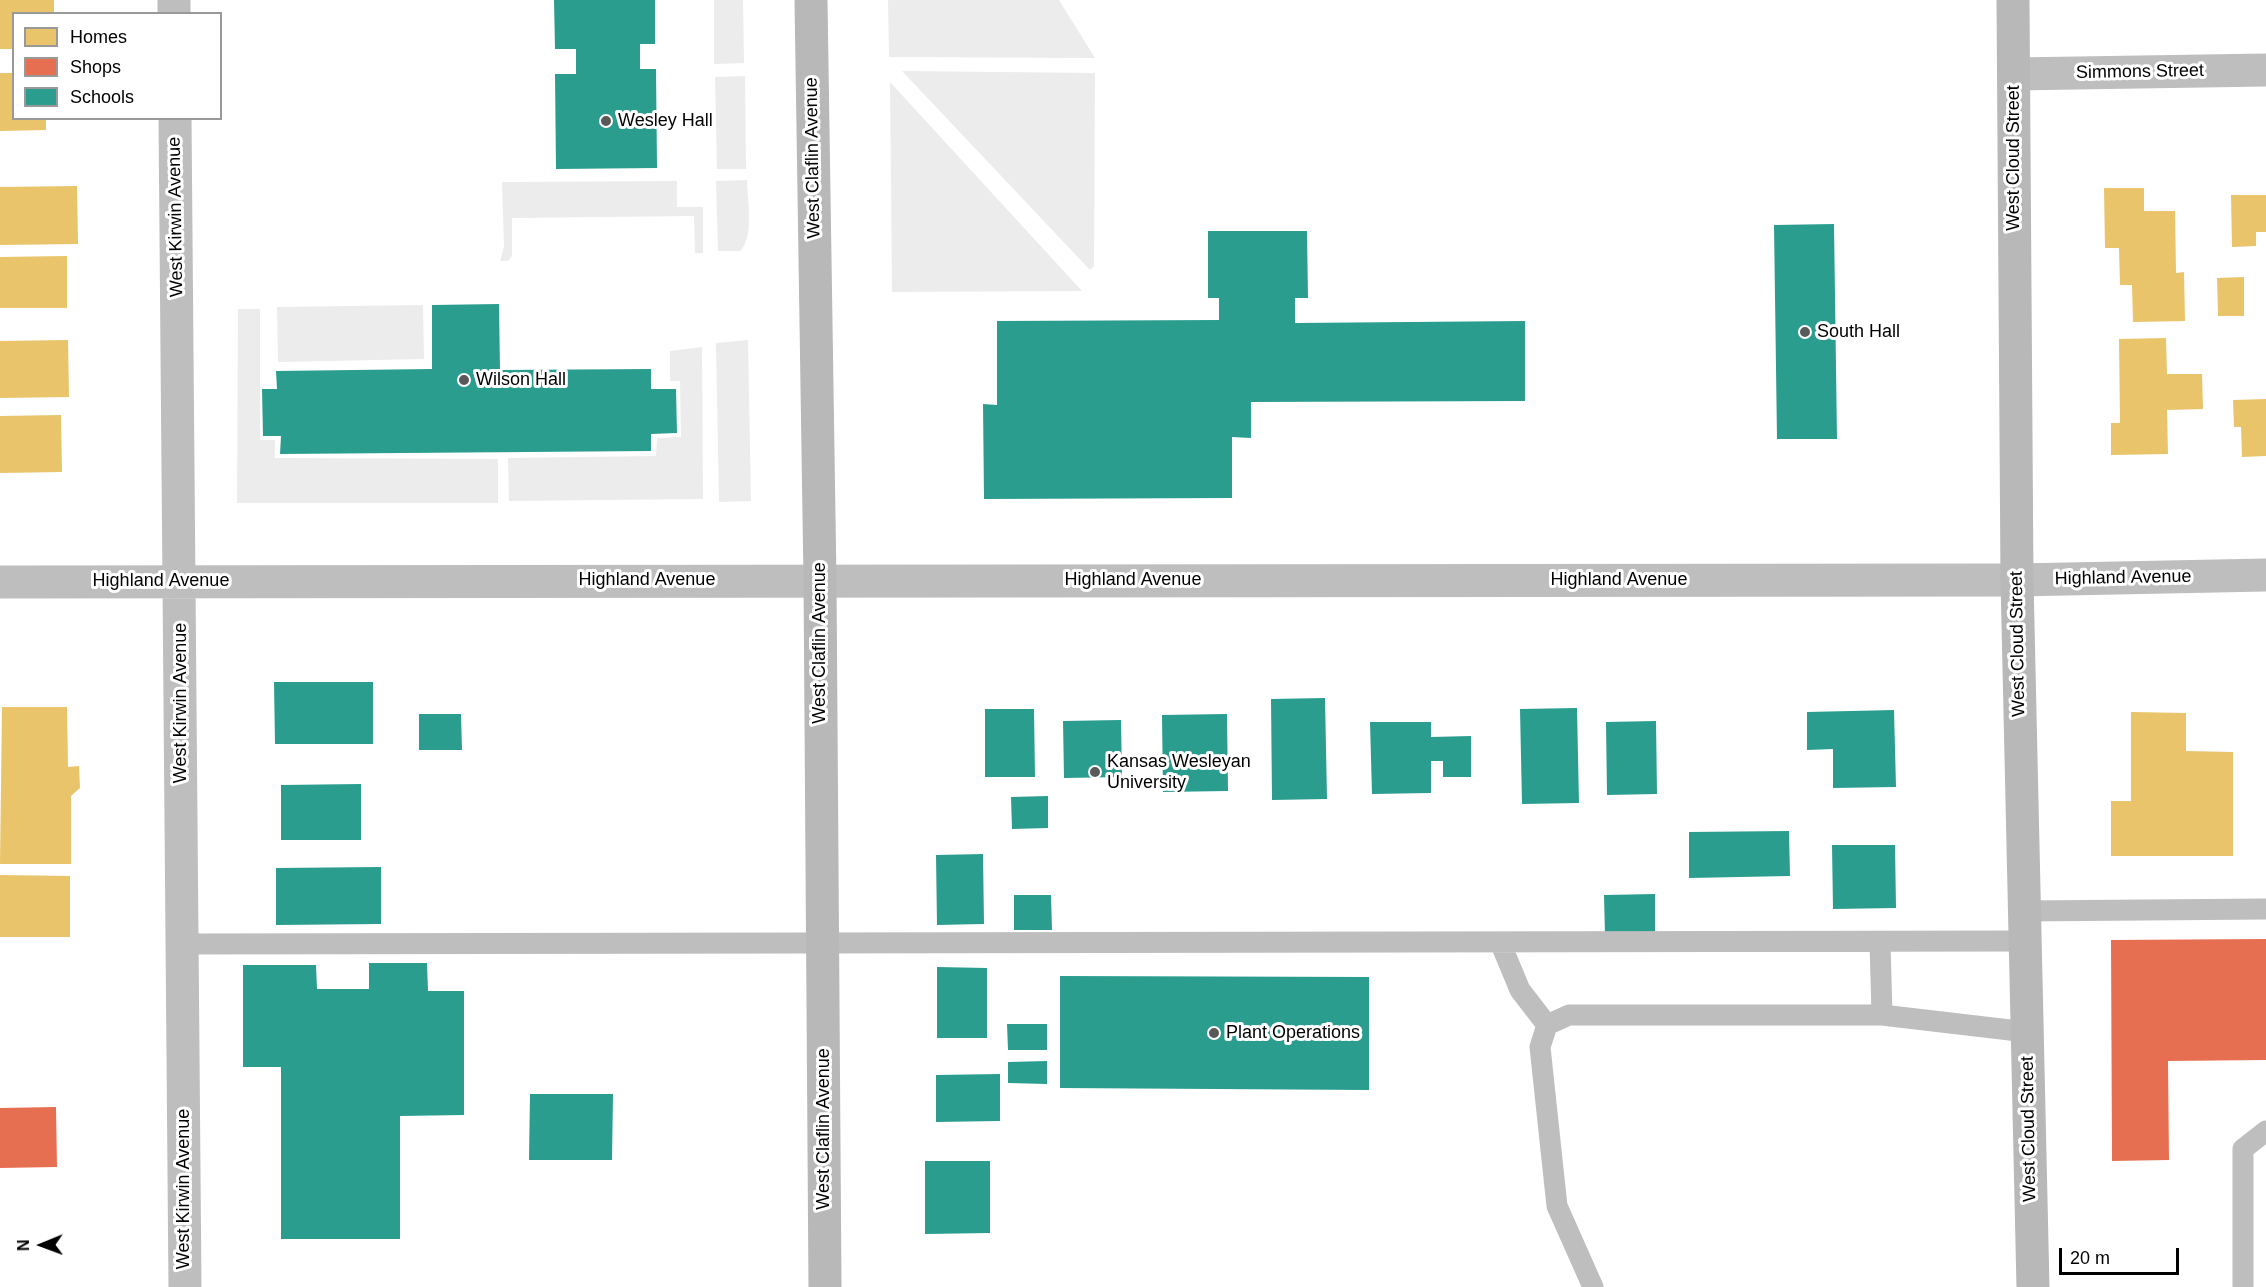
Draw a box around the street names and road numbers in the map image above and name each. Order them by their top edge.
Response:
street label: Simmons Street [2076,60,2204,84]
street label: West Claflin Avenue [801,77,825,239]
street label: West Cloud Street [2003,85,2025,231]
street label: West Kirwin Avenue [164,137,188,297]
street label: West Claflin Avenue [809,562,831,724]
street label: Highland Avenue [2054,566,2192,590]
street label: Highland Avenue [579,569,715,591]
street label: Highland Avenue [1065,569,1201,591]
street label: Highland Avenue [1551,569,1687,591]
street label: Highland Avenue [93,570,229,592]
street label: West Cloud Street [2006,571,2030,717]
street label: West Kirwin Avenue [170,623,192,783]
street label: West Claflin Avenue [813,1048,835,1210]
street label: West Cloud Street [2017,1056,2041,1202]
street label: West Kirwin Avenue [173,1109,195,1269]

